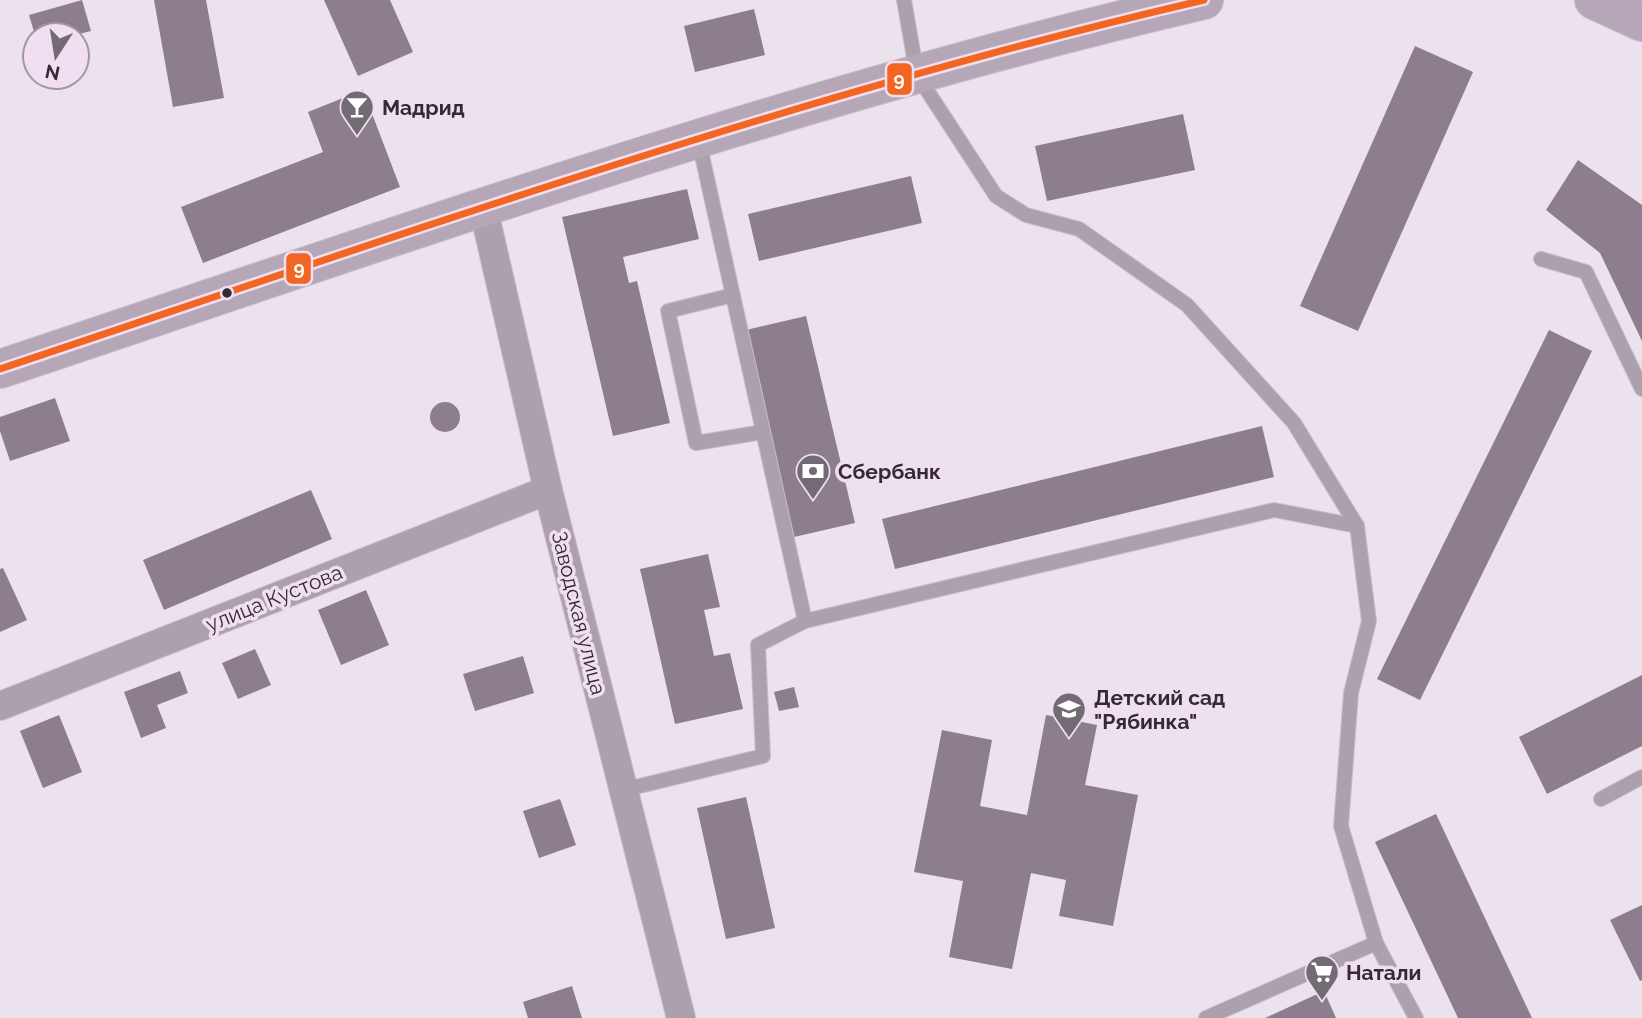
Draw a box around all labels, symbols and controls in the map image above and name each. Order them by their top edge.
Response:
north arrow [21,21,91,91]
text: N [43,60,62,85]
line badge: 9 [886,62,913,96]
text: 9 [893,68,905,90]
bar icon: Мадрид [338,88,376,137]
place label: Мадрид [382,95,465,120]
line badge: 9 [285,252,312,285]
text: 9 [293,257,305,279]
unlabelled marker [220,286,234,300]
bank icon: Сбербанк [794,452,832,501]
place label: Сбербанк [838,459,941,484]
street label: Заводская улица [547,529,611,697]
street label: улица Кустова [202,559,346,637]
place label: Детский сад "Рябинка" [1094,685,1225,734]
school or university icon: Детский сад "Рябинка" [1050,690,1088,739]
supermarket icon: Натали [1303,953,1341,1002]
place label: Натали [1346,960,1421,985]

